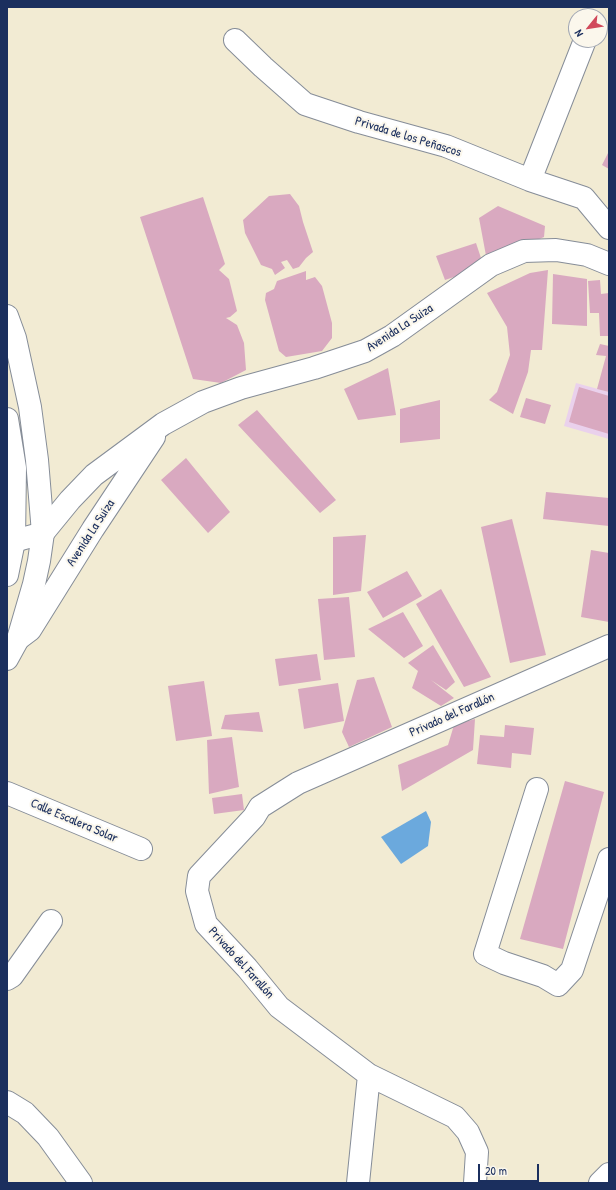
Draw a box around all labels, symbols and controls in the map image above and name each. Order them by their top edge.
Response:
north arrow [568,8,608,48]
text: N [571,27,586,40]
street label: Privada de los Peñascos [353,113,463,161]
street label: Avenida La Suiza [364,301,436,355]
street label: Avenida La Suiza [64,497,118,569]
street label: Privado del Farallón [407,689,497,741]
street label: Calle Escalera Solar [28,796,120,846]
street label: Privado del Farallón [205,924,277,1002]
scale bar [480,1156,541,1182]
text: 20 m [485,1162,507,1179]

